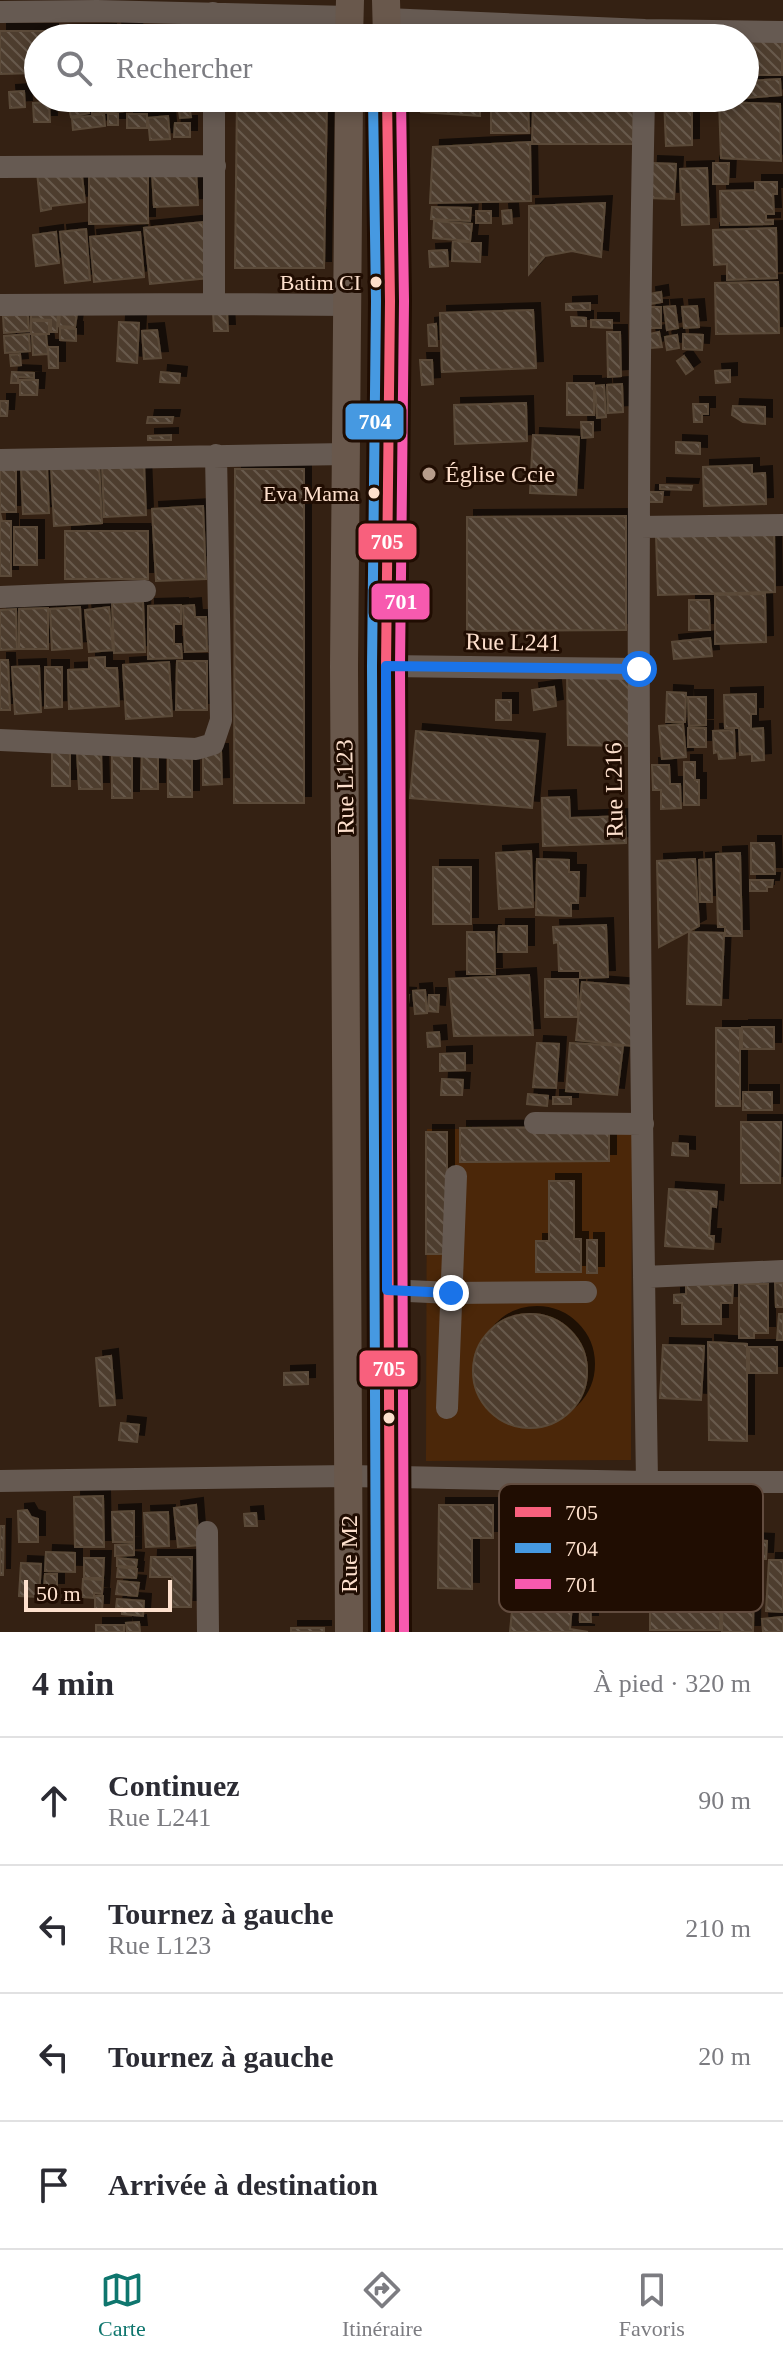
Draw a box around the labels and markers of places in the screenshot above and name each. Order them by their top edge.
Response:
place label: Batim CI [280,270,361,295]
marker: Batim CI [368,274,384,290]
place label: Église Ccie [445,461,555,487]
marker: Église Ccie [420,465,438,483]
place label: Eva Mama [263,481,359,506]
marker: Eva Mama [366,485,382,501]
unlabelled marker [381,1410,397,1426]

